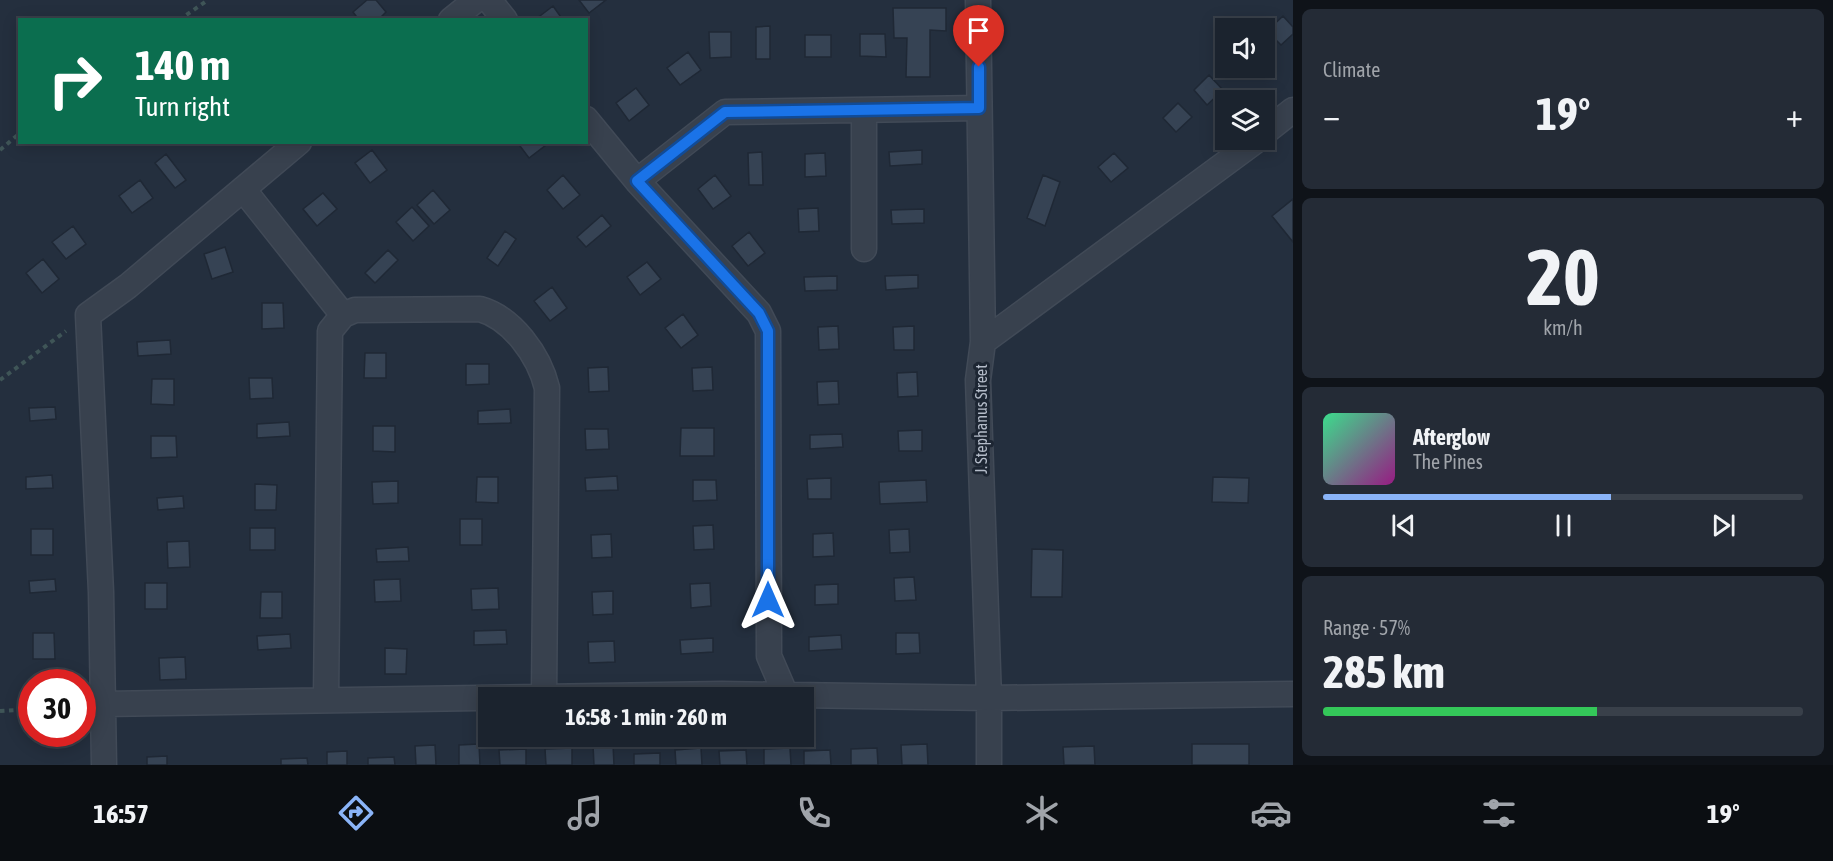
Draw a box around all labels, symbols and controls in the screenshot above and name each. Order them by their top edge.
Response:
pin [953,5,1004,67]
icon: arrive [962,14,995,47]
map controls [1215,18,1275,150]
button: sound [1215,18,1275,78]
text: 140 m [135,41,230,89]
icon: right [36,42,114,120]
text: Climate [1323,58,1380,81]
text: 19° [1536,88,1590,140]
button: layers [1215,90,1275,150]
text: Turn right [135,91,230,122]
text: − [1323,96,1340,134]
text: + [1786,96,1803,134]
text: 20 [1526,232,1600,322]
text: km/h [1543,316,1583,339]
street label: J. Stephanus Street [972,364,991,474]
text: Afterglow [1413,424,1490,450]
text: The Pines [1413,450,1483,473]
icon: previous [1387,509,1420,542]
icon: pause [1547,509,1580,542]
icon: next [1707,509,1740,542]
position arrow [736,568,800,632]
text: Range · 57% [1323,616,1410,639]
text: 285 km [1323,646,1445,698]
speed limit sign: 30 [18,669,96,747]
text: 16:58 · 1 min · 260 m [565,704,727,730]
icon: directions [335,792,377,834]
icon: music [564,792,606,834]
icon: phone [793,792,835,834]
icon: climate [1021,792,1063,834]
icon: car [1250,792,1292,834]
icon: filters [1478,792,1520,834]
text: 16:57 [93,798,149,829]
text: 19° [1707,798,1740,829]

